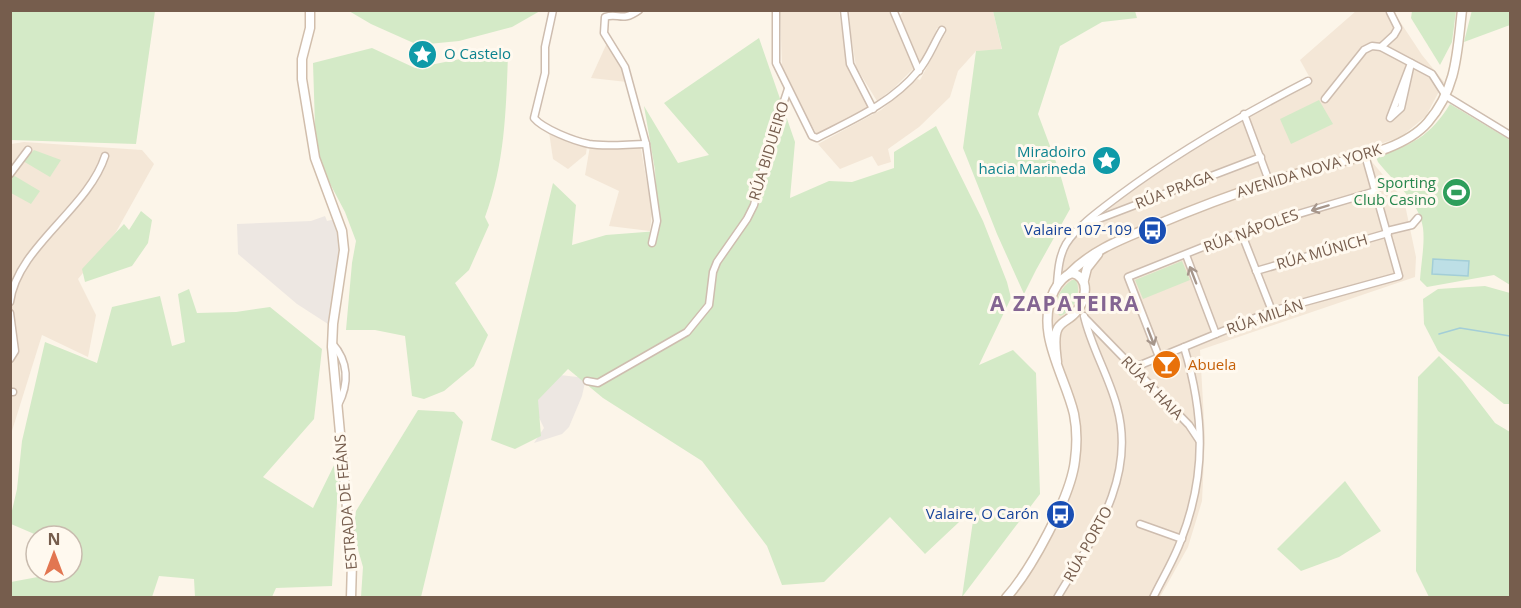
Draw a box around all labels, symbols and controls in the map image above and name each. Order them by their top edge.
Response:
place icon: O Castelo [407,38,439,70]
place label: O Castelo [444,43,511,63]
street label: RÚA BIDUEIRO [743,99,793,203]
street label: AVENIDA NOVA YORK [1234,138,1384,202]
place label: Miradoiro hacia Marineda [978,141,1086,178]
place icon: Miradoiro hacia Marineda [1091,145,1123,177]
street label: RÚA PRAGA [1132,165,1216,213]
place label: Sporting Club Casino [1354,172,1436,209]
sports icon: Sporting Club Casino [1441,176,1473,208]
one-way arrow [1311,203,1330,214]
street label: RÚA NÁPOLES [1201,204,1301,256]
bus stop icon: Valaire 107-109 [1137,214,1169,246]
place label: Valaire 107-109 [1024,219,1132,239]
street label: RÚA MÚNICH [1274,228,1370,274]
one-way arrow [1187,266,1198,285]
district label: A ZAPATEIRA [990,289,1140,317]
street label: RÚA MILÁN [1224,294,1306,339]
one-way arrow [1146,327,1157,346]
bar icon: Abuela [1151,349,1183,381]
street label: RÚA A HAIA [1117,351,1188,424]
place label: Abuela [1188,354,1236,374]
street label: ESTRADA DE FEÁNS [329,433,361,571]
bus stop icon: Valaire, O Carón [1044,498,1076,530]
street label: RÚA PORTO [1058,502,1116,585]
place label: Valaire, O Carón [926,503,1039,523]
north arrow [24,524,84,584]
text: N [47,528,61,550]

